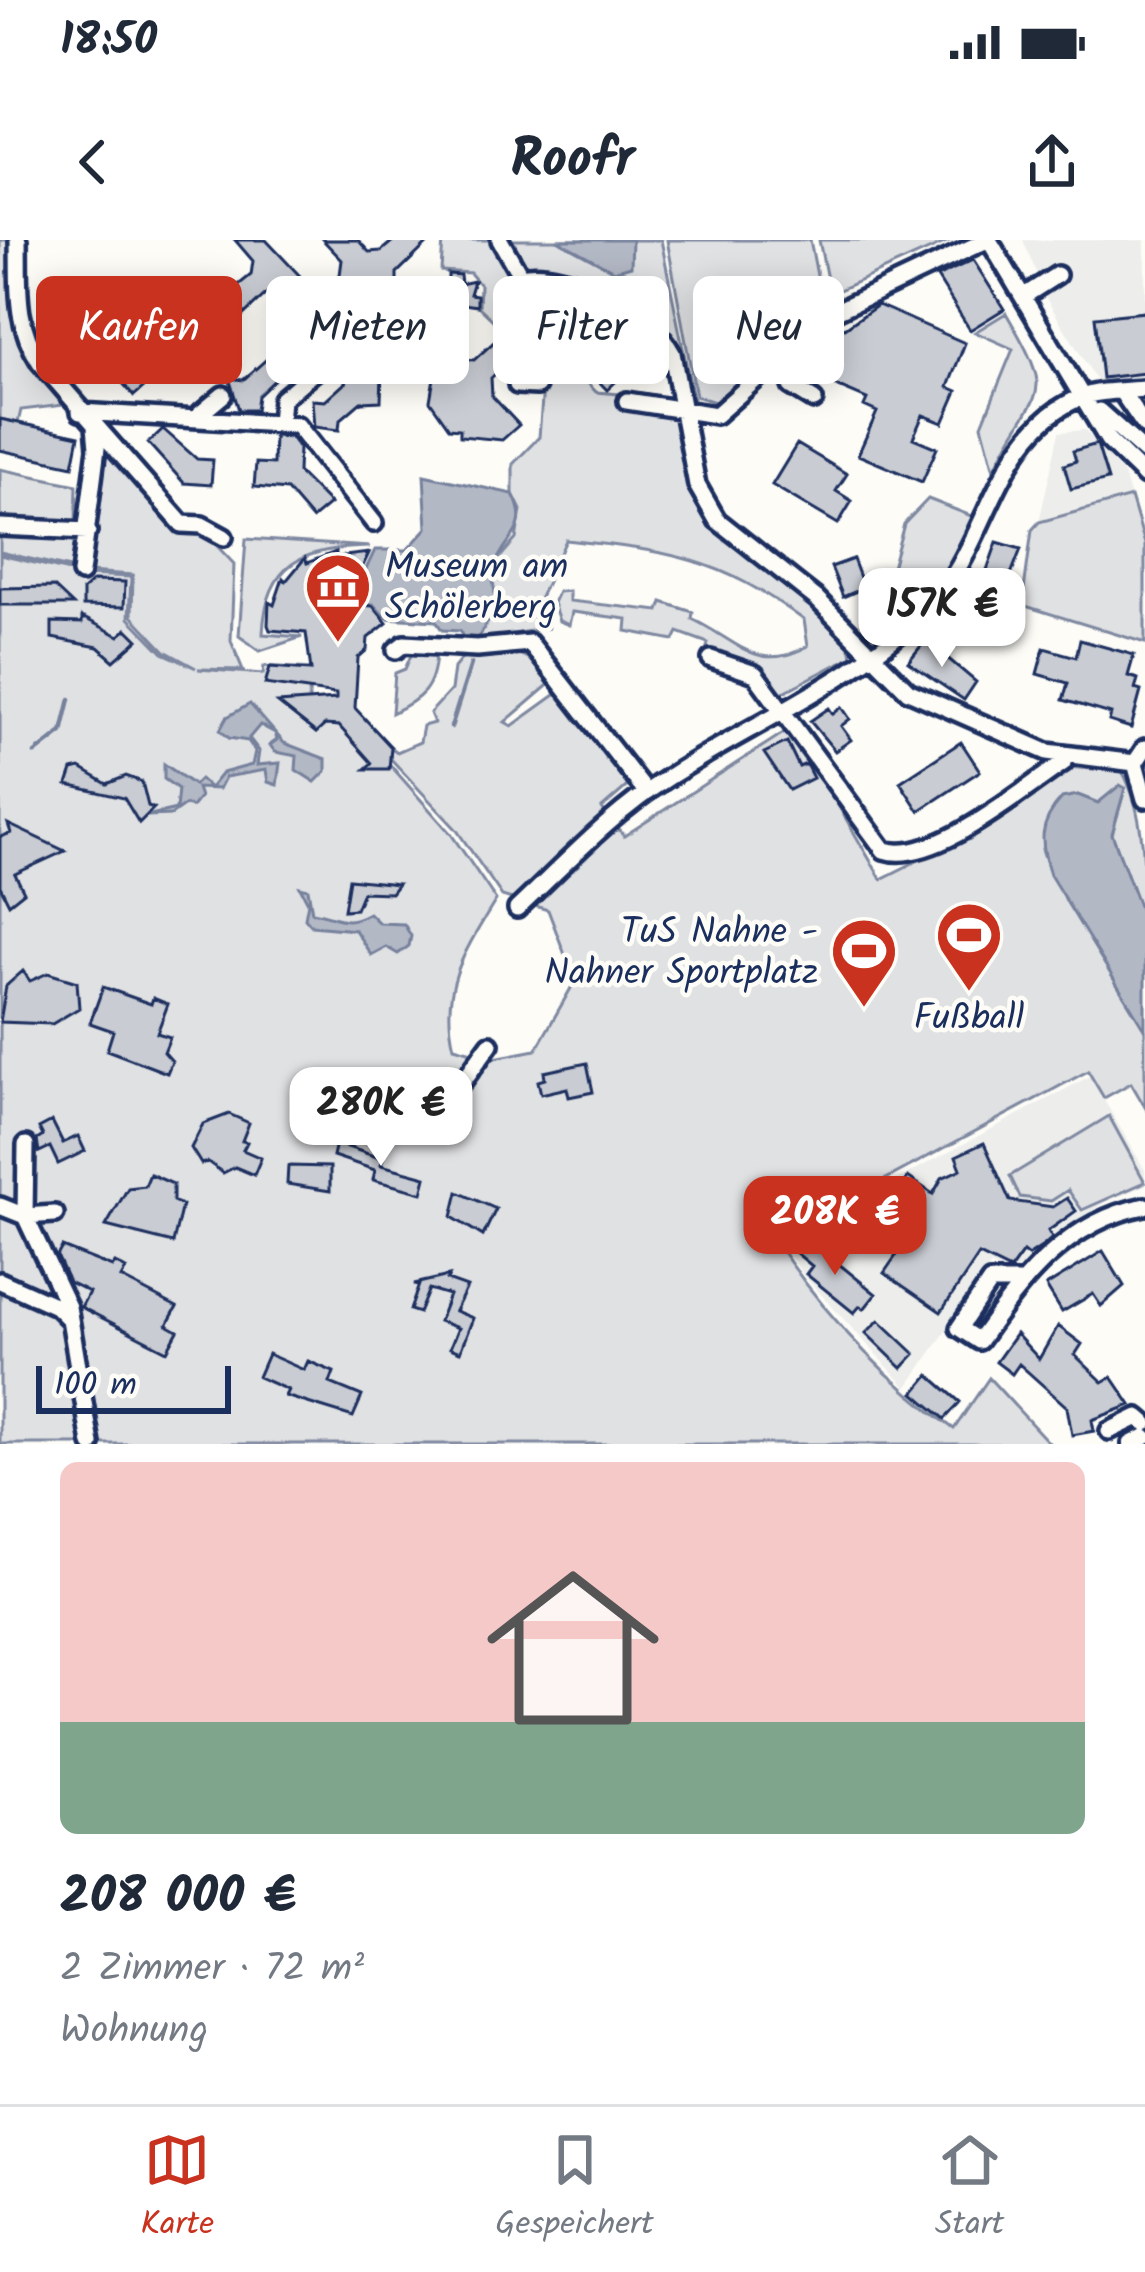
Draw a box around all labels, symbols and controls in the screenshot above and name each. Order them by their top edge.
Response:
text: 18:50 [60,6,157,78]
text: Roofr [510,119,635,205]
icon: back [60,129,126,195]
icon: share [1019,129,1085,195]
chip: Kaufen [36,276,242,384]
chip: Mieten [266,276,469,384]
chip: Filter [493,276,669,384]
chip: Neu [693,276,844,384]
place label: Museum am Schölerberg [385,540,568,638]
museum icon: Museum am Schölerberg [303,551,373,645]
pin: 157K € [844,568,1040,670]
text: 157K € [885,576,999,638]
sports icon: Fußball [934,900,1004,994]
place label: TuS Nahne - Nahner Sportplatz [545,905,818,1003]
sports icon: TuS Nahne - Nahner Sportplatz [829,916,899,1010]
place label: Fußball [914,991,1024,1048]
pin: 280K € [283,1067,479,1169]
text: 280K € [317,1075,445,1137]
pin: 208K € [737,1176,933,1278]
text: 208K € [771,1184,899,1246]
scale bar [36,1360,231,1413]
text: 100 m [54,1360,137,1413]
icon: home [465,1540,681,1756]
text: 208 000 € [60,1858,296,1939]
text: 2 Zimmer · 72 m² [60,1939,364,2001]
text: Wohnung [60,2001,208,2063]
tab: Karte [141,2127,214,2252]
tab: Gespeichert [495,2127,654,2252]
tab: Start [935,2127,1004,2252]

